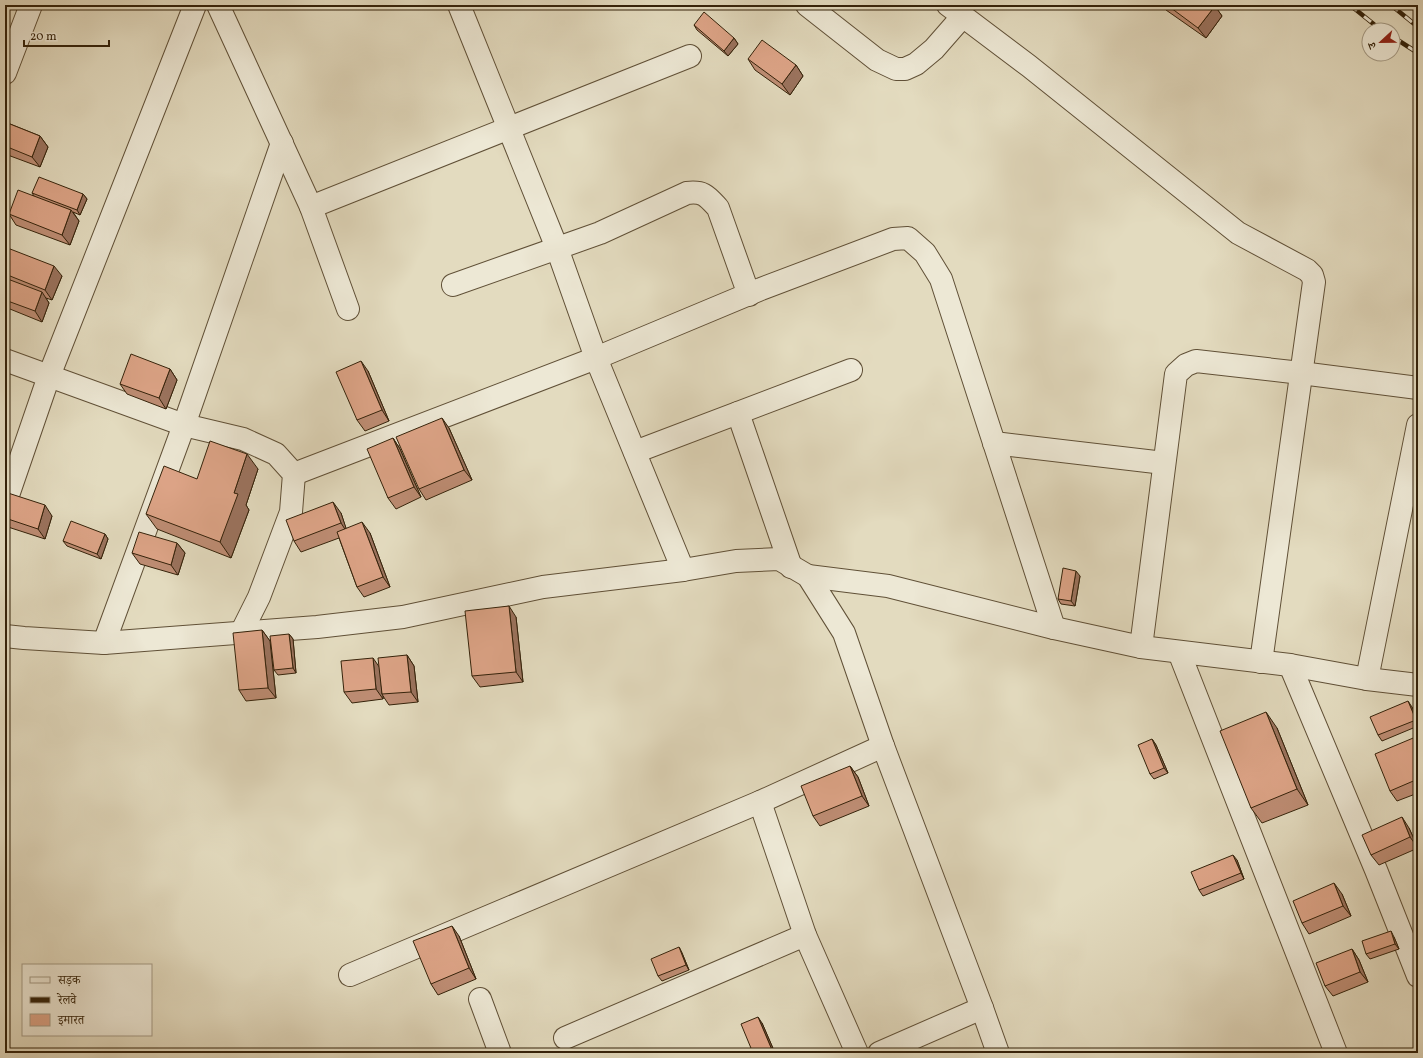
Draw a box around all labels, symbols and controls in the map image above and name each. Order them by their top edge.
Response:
scale bar [24,22,109,48]
north arrow [1361,22,1401,62]
text: 20 m [30,29,57,45]
text: उ [1365,38,1381,52]
legend [22,964,152,1036]
text: सड़क [57,973,82,989]
text: रेलवे [56,992,77,1009]
text: इमारत [57,1013,85,1029]

